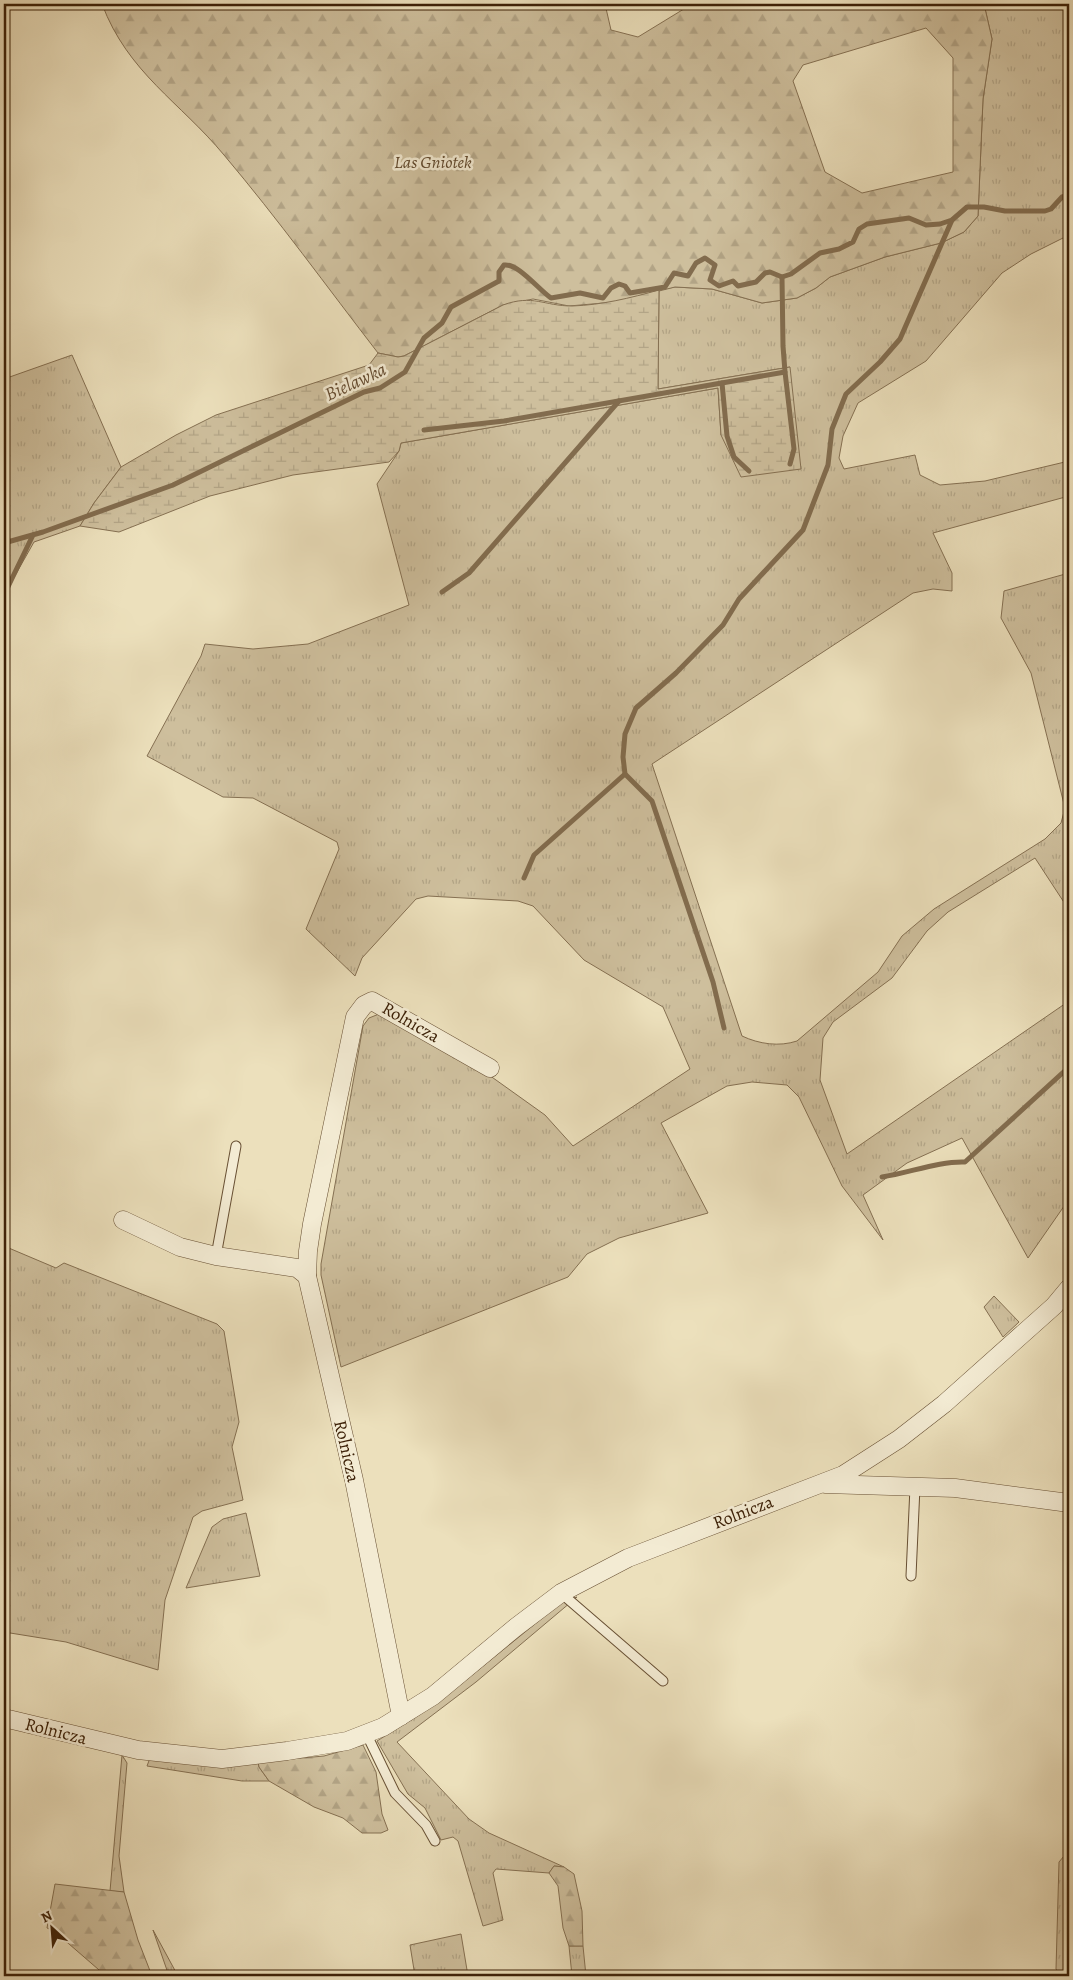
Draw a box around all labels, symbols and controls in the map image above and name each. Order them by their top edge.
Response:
park label: Las Gniotek [394,150,472,174]
water label: Bielawka [320,356,391,407]
street label: Rolnicza [378,996,445,1048]
street label: Rolnicza [328,1418,366,1485]
street label: Rolnicza [709,1489,777,1535]
street label: Rolnicza [23,1712,90,1750]
north arrow [28,1902,78,1952]
text: N [38,1906,55,1928]

